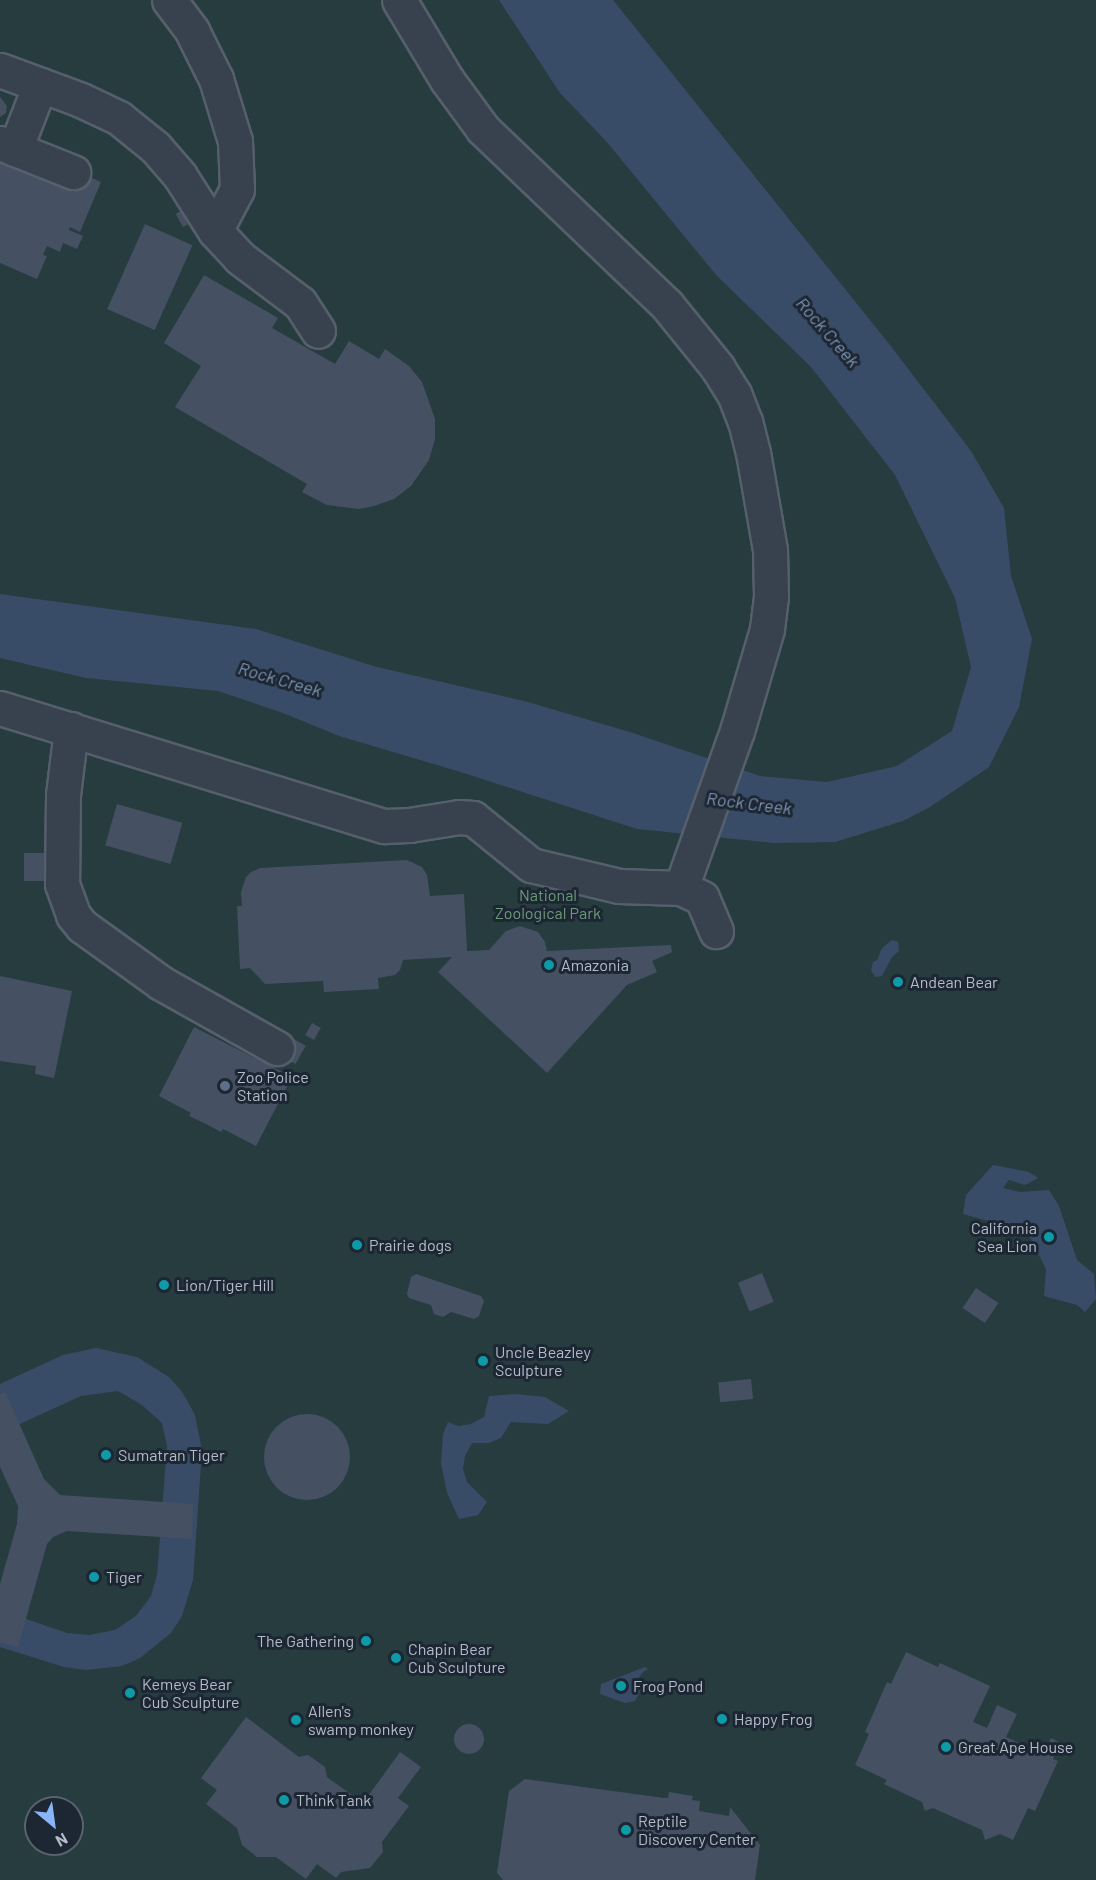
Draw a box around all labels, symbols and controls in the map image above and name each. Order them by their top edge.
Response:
water label: Rock Creek [792,293,864,371]
water label: Rock Creek [236,657,324,701]
water label: Rock Creek [705,787,793,819]
park label: National Zoological Park [495,885,601,923]
place label: Amazonia [561,955,629,975]
marker: Amazonia [542,958,556,972]
place label: Andean Bear [910,972,998,992]
marker: Andean Bear [891,975,905,989]
place label: Zoo Police Station [237,1067,309,1105]
marker: Zoo Police Station [218,1079,232,1093]
place label: California Sea Lion [971,1218,1037,1256]
marker: California Sea Lion [1042,1230,1056,1244]
place label: Prairie dogs [369,1235,452,1255]
marker: Prairie dogs [350,1238,364,1252]
place label: Lion/Tiger Hill [176,1275,274,1295]
marker: Lion/Tiger Hill [157,1278,171,1292]
place label: Uncle Beazley Sculpture [495,1342,591,1380]
marker: Uncle Beazley Sculpture [476,1354,490,1368]
place label: Sumatran Tiger [118,1445,225,1465]
marker: Sumatran Tiger [99,1448,113,1462]
place label: Tiger [106,1567,142,1587]
marker: Tiger [87,1570,101,1584]
place label: The Gathering [257,1631,354,1651]
marker: The Gathering [359,1634,373,1648]
place label: Chapin Bear Cub Sculpture [408,1639,506,1677]
marker: Chapin Bear Cub Sculpture [389,1651,403,1665]
place label: Kemeys Bear Cub Sculpture [142,1674,240,1712]
place label: Frog Pond [633,1676,703,1696]
marker: Frog Pond [614,1679,628,1693]
marker: Kemeys Bear Cub Sculpture [123,1686,137,1700]
place label: Allen's swamp monkey [308,1701,414,1739]
place label: Happy Frog [734,1709,813,1729]
marker: Happy Frog [715,1712,729,1726]
marker: Allen's swamp monkey [289,1713,303,1727]
place label: Great Ape House [958,1737,1073,1757]
marker: Great Ape House [939,1740,953,1754]
place label: Think Tank [296,1790,371,1810]
marker: Think Tank [277,1793,291,1807]
north arrow [24,1796,84,1856]
place label: Reptile Discovery Center [638,1811,756,1849]
marker: Reptile Discovery Center [619,1823,633,1837]
text: N [53,1830,71,1851]

